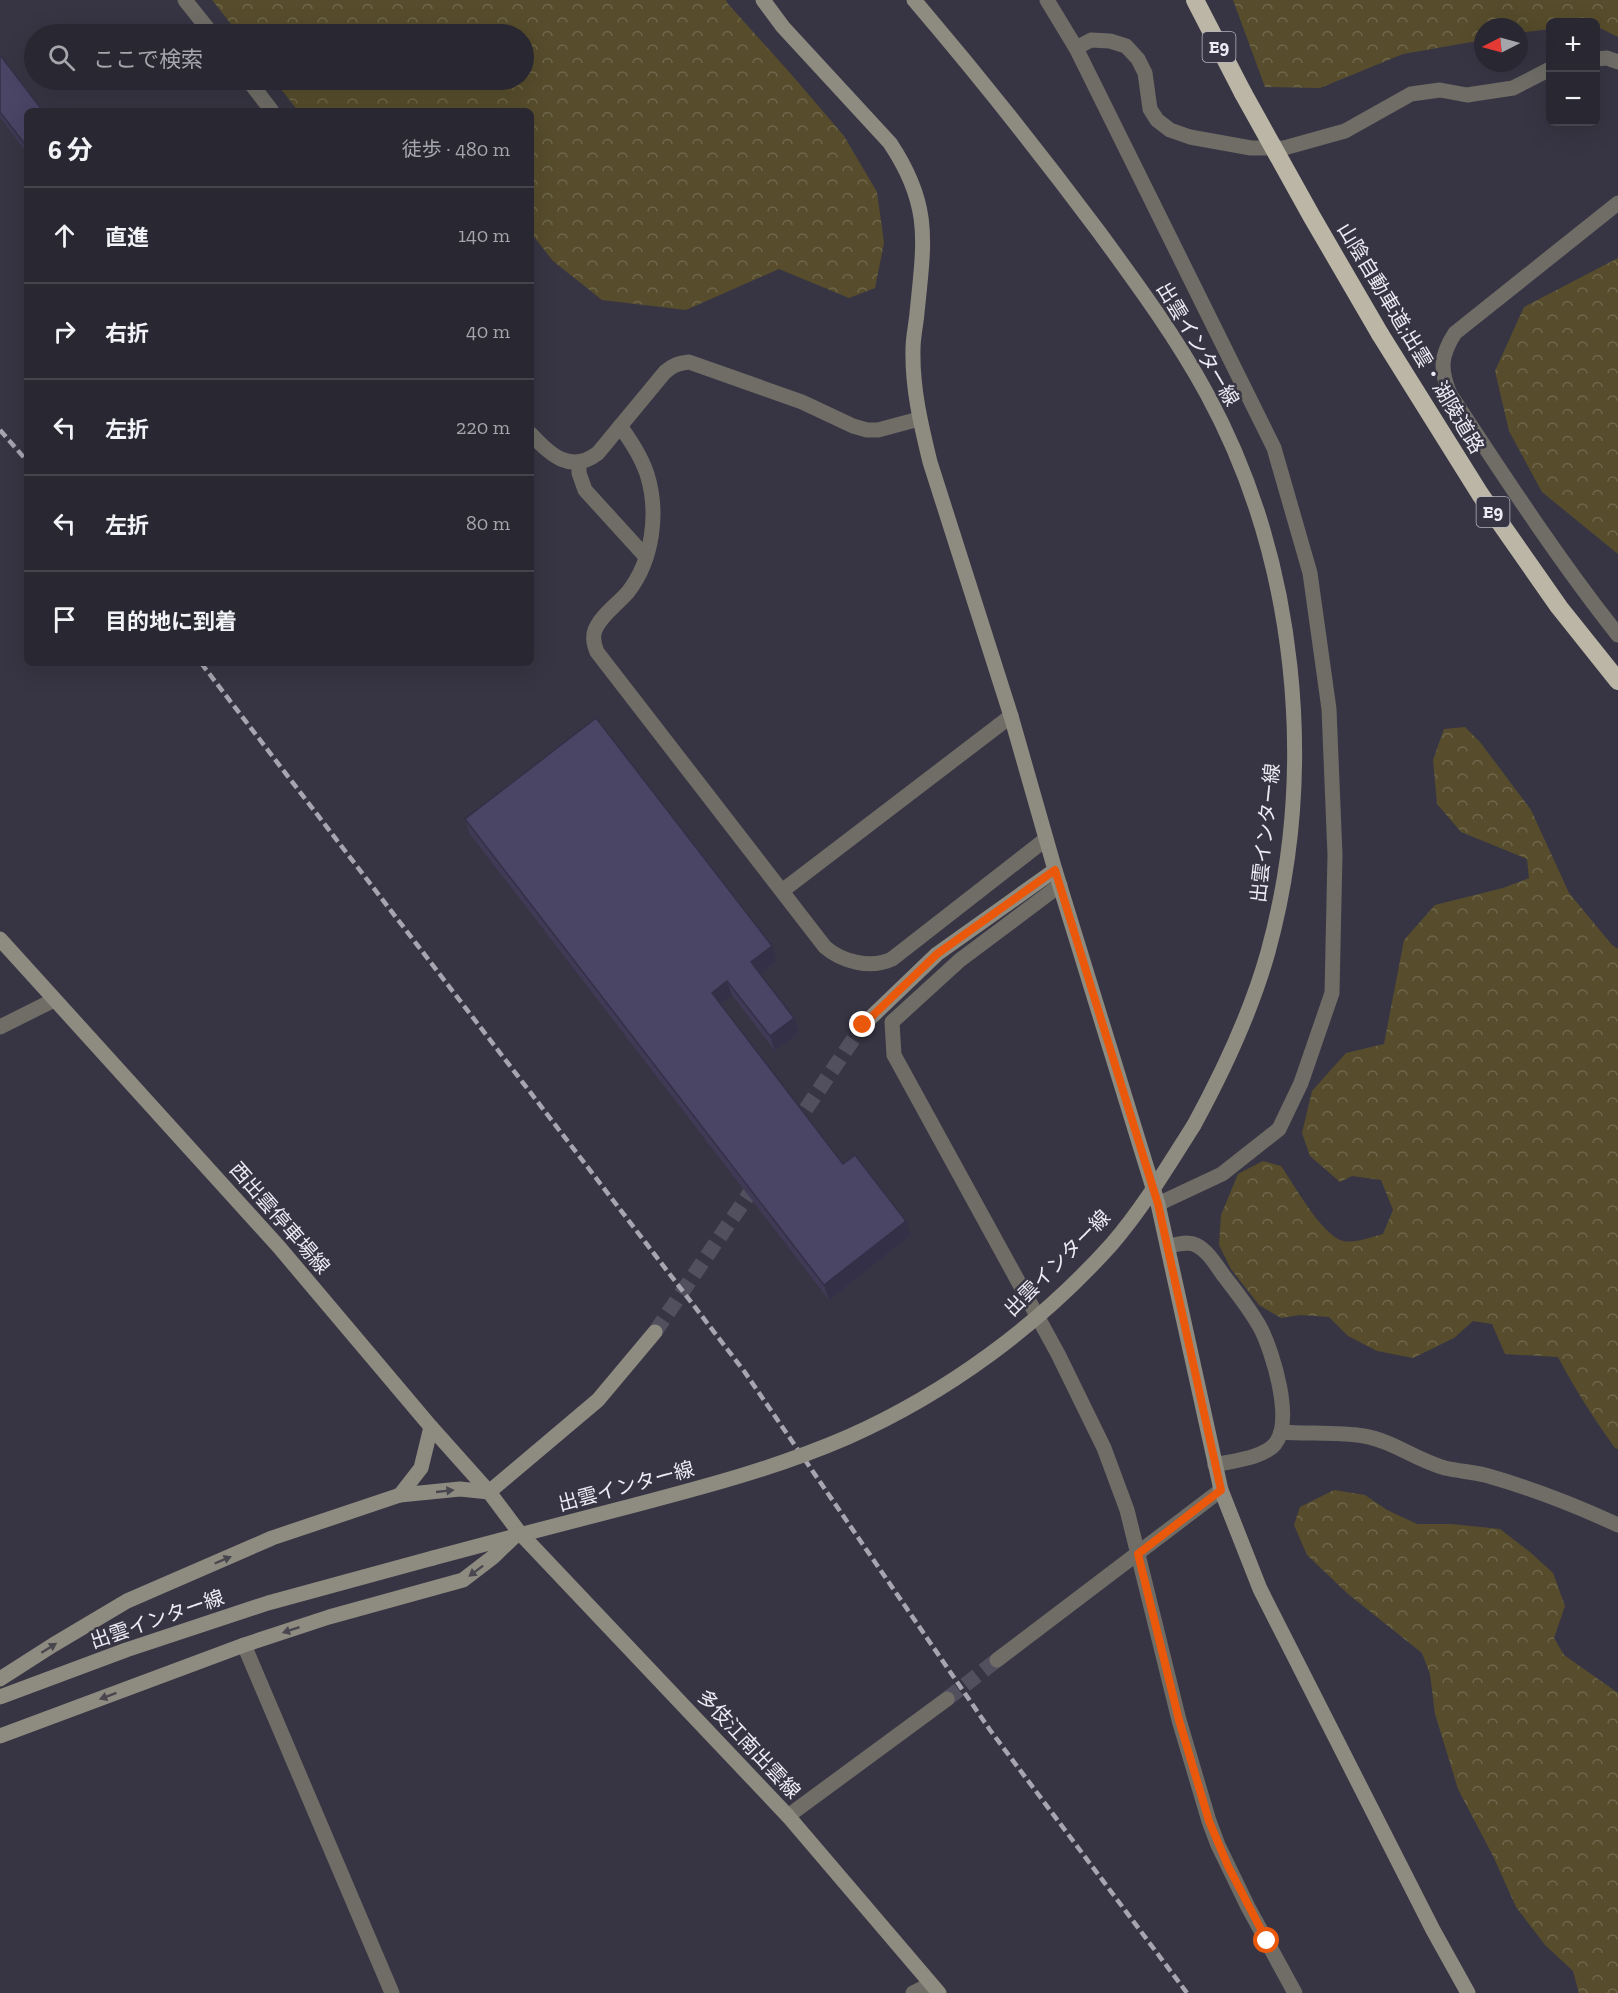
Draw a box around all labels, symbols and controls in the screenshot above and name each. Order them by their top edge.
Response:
north arrow [1474,18,1528,72]
map controls [1546,18,1600,126]
button: + [1546,18,1600,72]
search box [24,24,534,90]
road number: E9 [1202,32,1236,62]
icon: search [45,41,78,74]
text: ここで検索 [93,46,203,73]
button: − [1546,72,1600,126]
text: 6 分 [48,134,93,166]
text: 徒歩 · 480 m [402,137,510,161]
street label: 山陰自動車道;出雲・湖陵道路 [1333,218,1489,458]
icon: ahead [48,219,81,252]
text: 140 m [458,223,510,247]
text: 直進 [105,224,149,251]
street label: 出雲インター線 [1152,278,1244,410]
icon: right [48,315,81,348]
text: 40 m [466,319,510,343]
text: 右折 [105,320,149,347]
icon: left [48,411,81,444]
text: 220 m [456,415,510,439]
text: 左折 [105,416,149,443]
road number: E9 [1476,497,1510,527]
icon: left [48,507,81,540]
text: 80 m [466,511,510,535]
text: 左折 [105,512,149,539]
icon: arrive [48,603,81,636]
text: 目的地に到着 [105,608,237,635]
street label: 出雲インター線 [1246,762,1284,904]
route end [849,1011,875,1037]
street label: 西出雲停車場線 [225,1157,335,1279]
street label: 出雲インター線 [999,1205,1115,1321]
street label: 出雲インター線 [555,1456,697,1516]
one-way arrow [435,1486,454,1496]
one-way arrow [214,1555,232,1565]
one-way arrow [468,1564,483,1576]
street label: 出雲インター線 [87,1585,227,1653]
one-way arrow [282,1625,300,1635]
one-way arrow [41,1642,57,1653]
street label: 多伎江南出雲線 [692,1685,806,1803]
one-way arrow [98,1692,116,1702]
route start [1253,1927,1279,1953]

